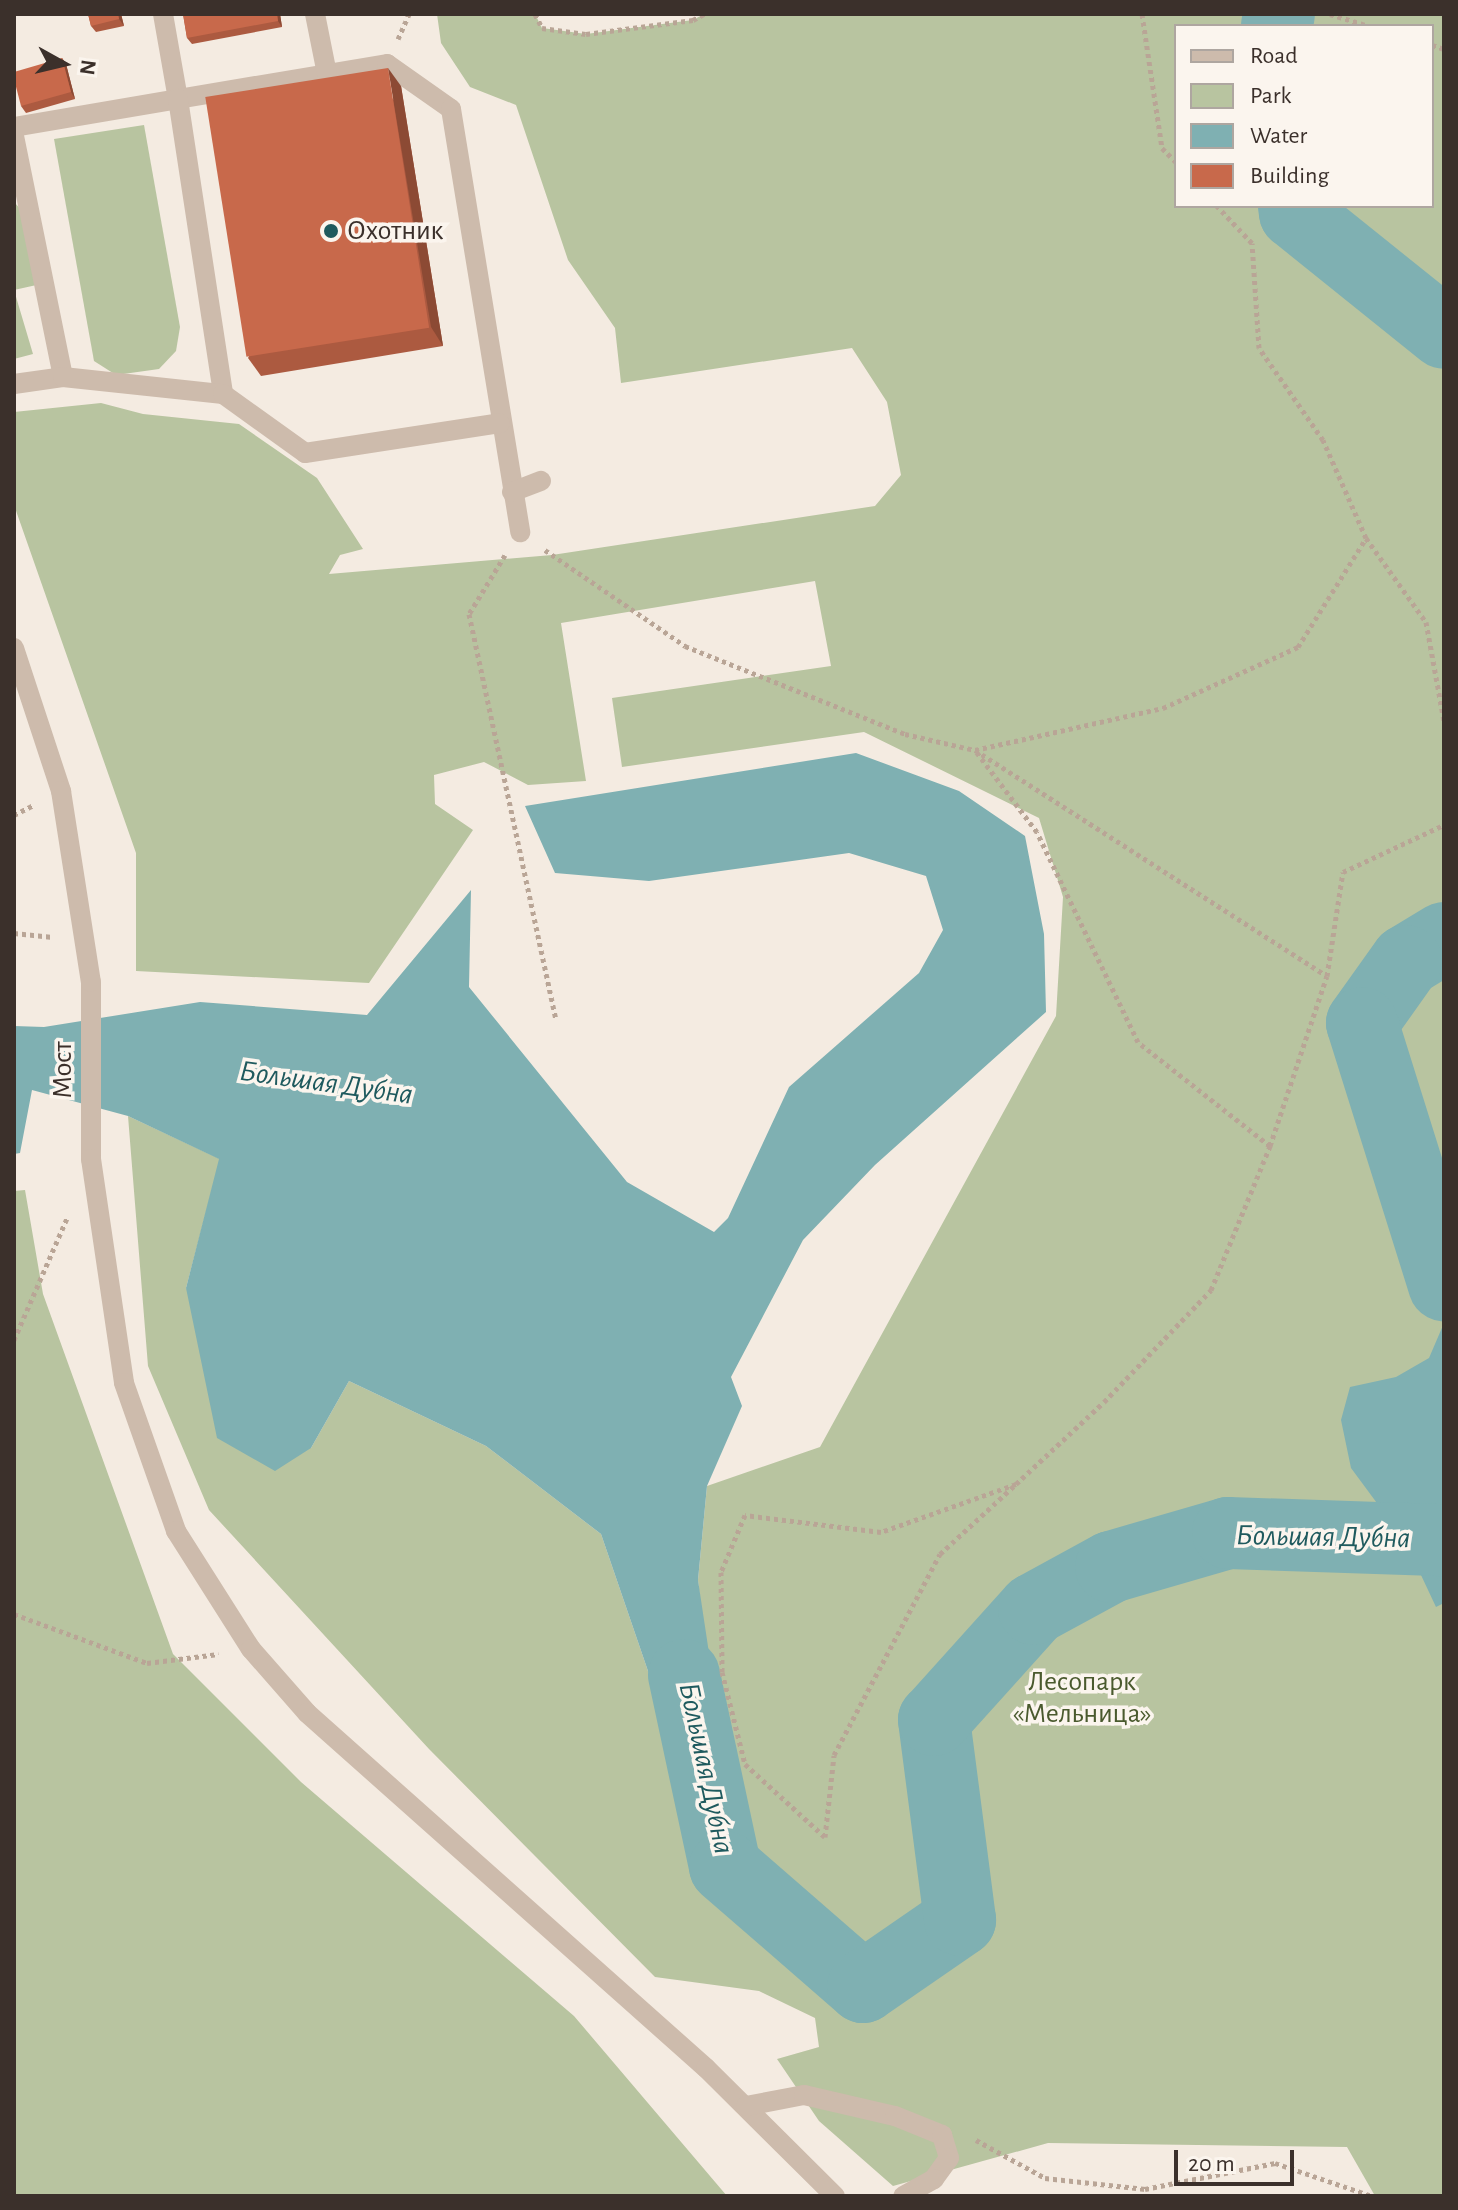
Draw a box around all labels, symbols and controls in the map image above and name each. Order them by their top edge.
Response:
north arrow [24,24,104,104]
legend [1174,24,1434,208]
text: Road [1250,44,1298,68]
text: N [76,58,100,76]
text: Park [1250,84,1291,108]
text: Water [1250,124,1307,148]
text: Building [1250,164,1329,188]
place label: Охотник [347,214,443,248]
marker: Охотник [322,222,340,240]
street label: Мост [46,1041,80,1099]
water label: Большая Дубна [237,1053,415,1113]
water label: Большая Дубна [1235,1517,1411,1557]
park label: Лесопарк «Мельница» [1012,1665,1152,1731]
water label: Большая Дубна [670,1679,742,1857]
scale bar [1178,2134,1298,2184]
text: 20 m [1188,2152,1235,2176]

